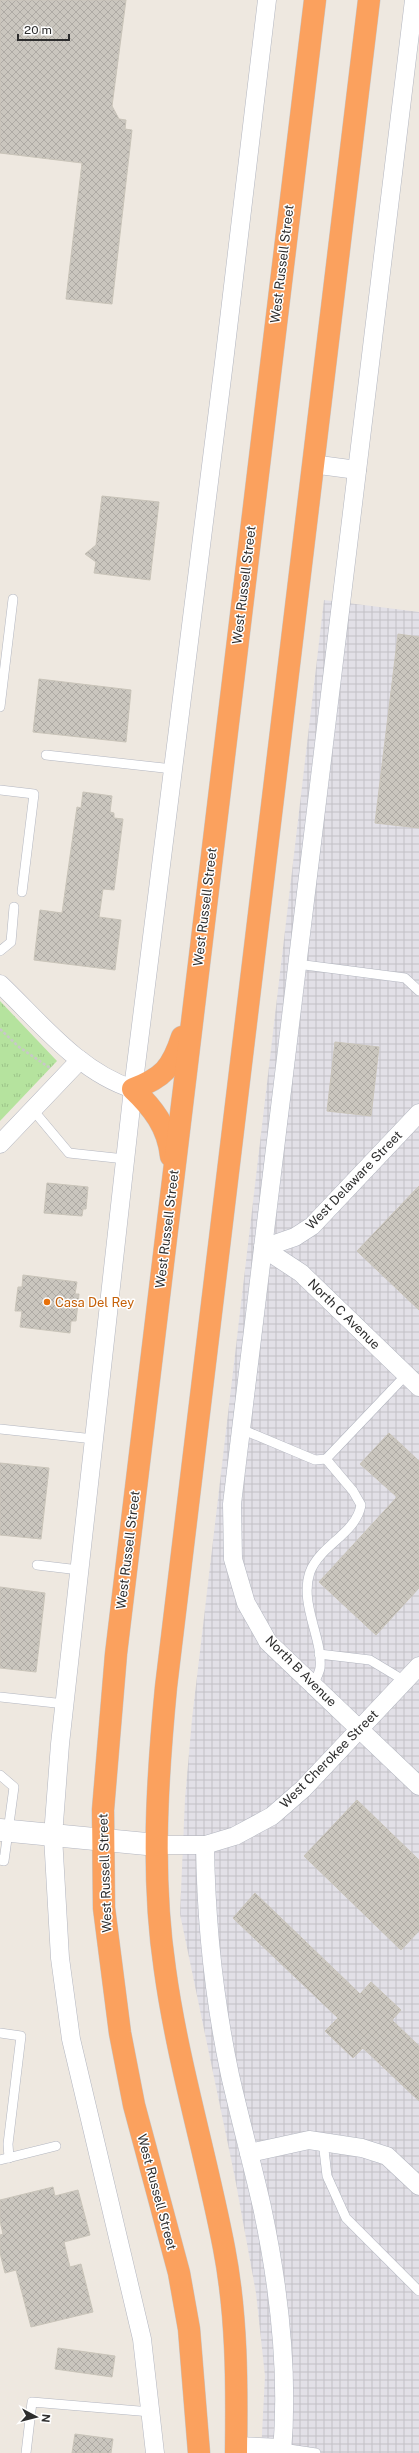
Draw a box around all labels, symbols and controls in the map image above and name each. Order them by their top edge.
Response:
scale bar [18,16,69,42]
text: 20 m [24,23,52,37]
street label: West Russell Street [267,204,297,324]
street label: West Russell Street [229,525,259,645]
street label: West Russell Street [190,847,220,967]
street label: West Delaware Street [303,1127,405,1233]
street label: West Russell Street [152,1169,182,1289]
street label: North C Avenue [305,1276,383,1352]
place label: Casa Del Rey [55,1295,134,1310]
marker: Casa Del Rey [42,1297,52,1307]
street label: West Russell Street [113,1490,143,1610]
street label: North B Avenue [262,1632,340,1710]
street label: West Cherokee Street [277,1707,381,1811]
street label: West Russell Street [95,1813,115,1933]
street label: West Russell Street [134,2132,180,2252]
north arrow [16,2397,56,2437]
text: N [39,2413,52,2423]

